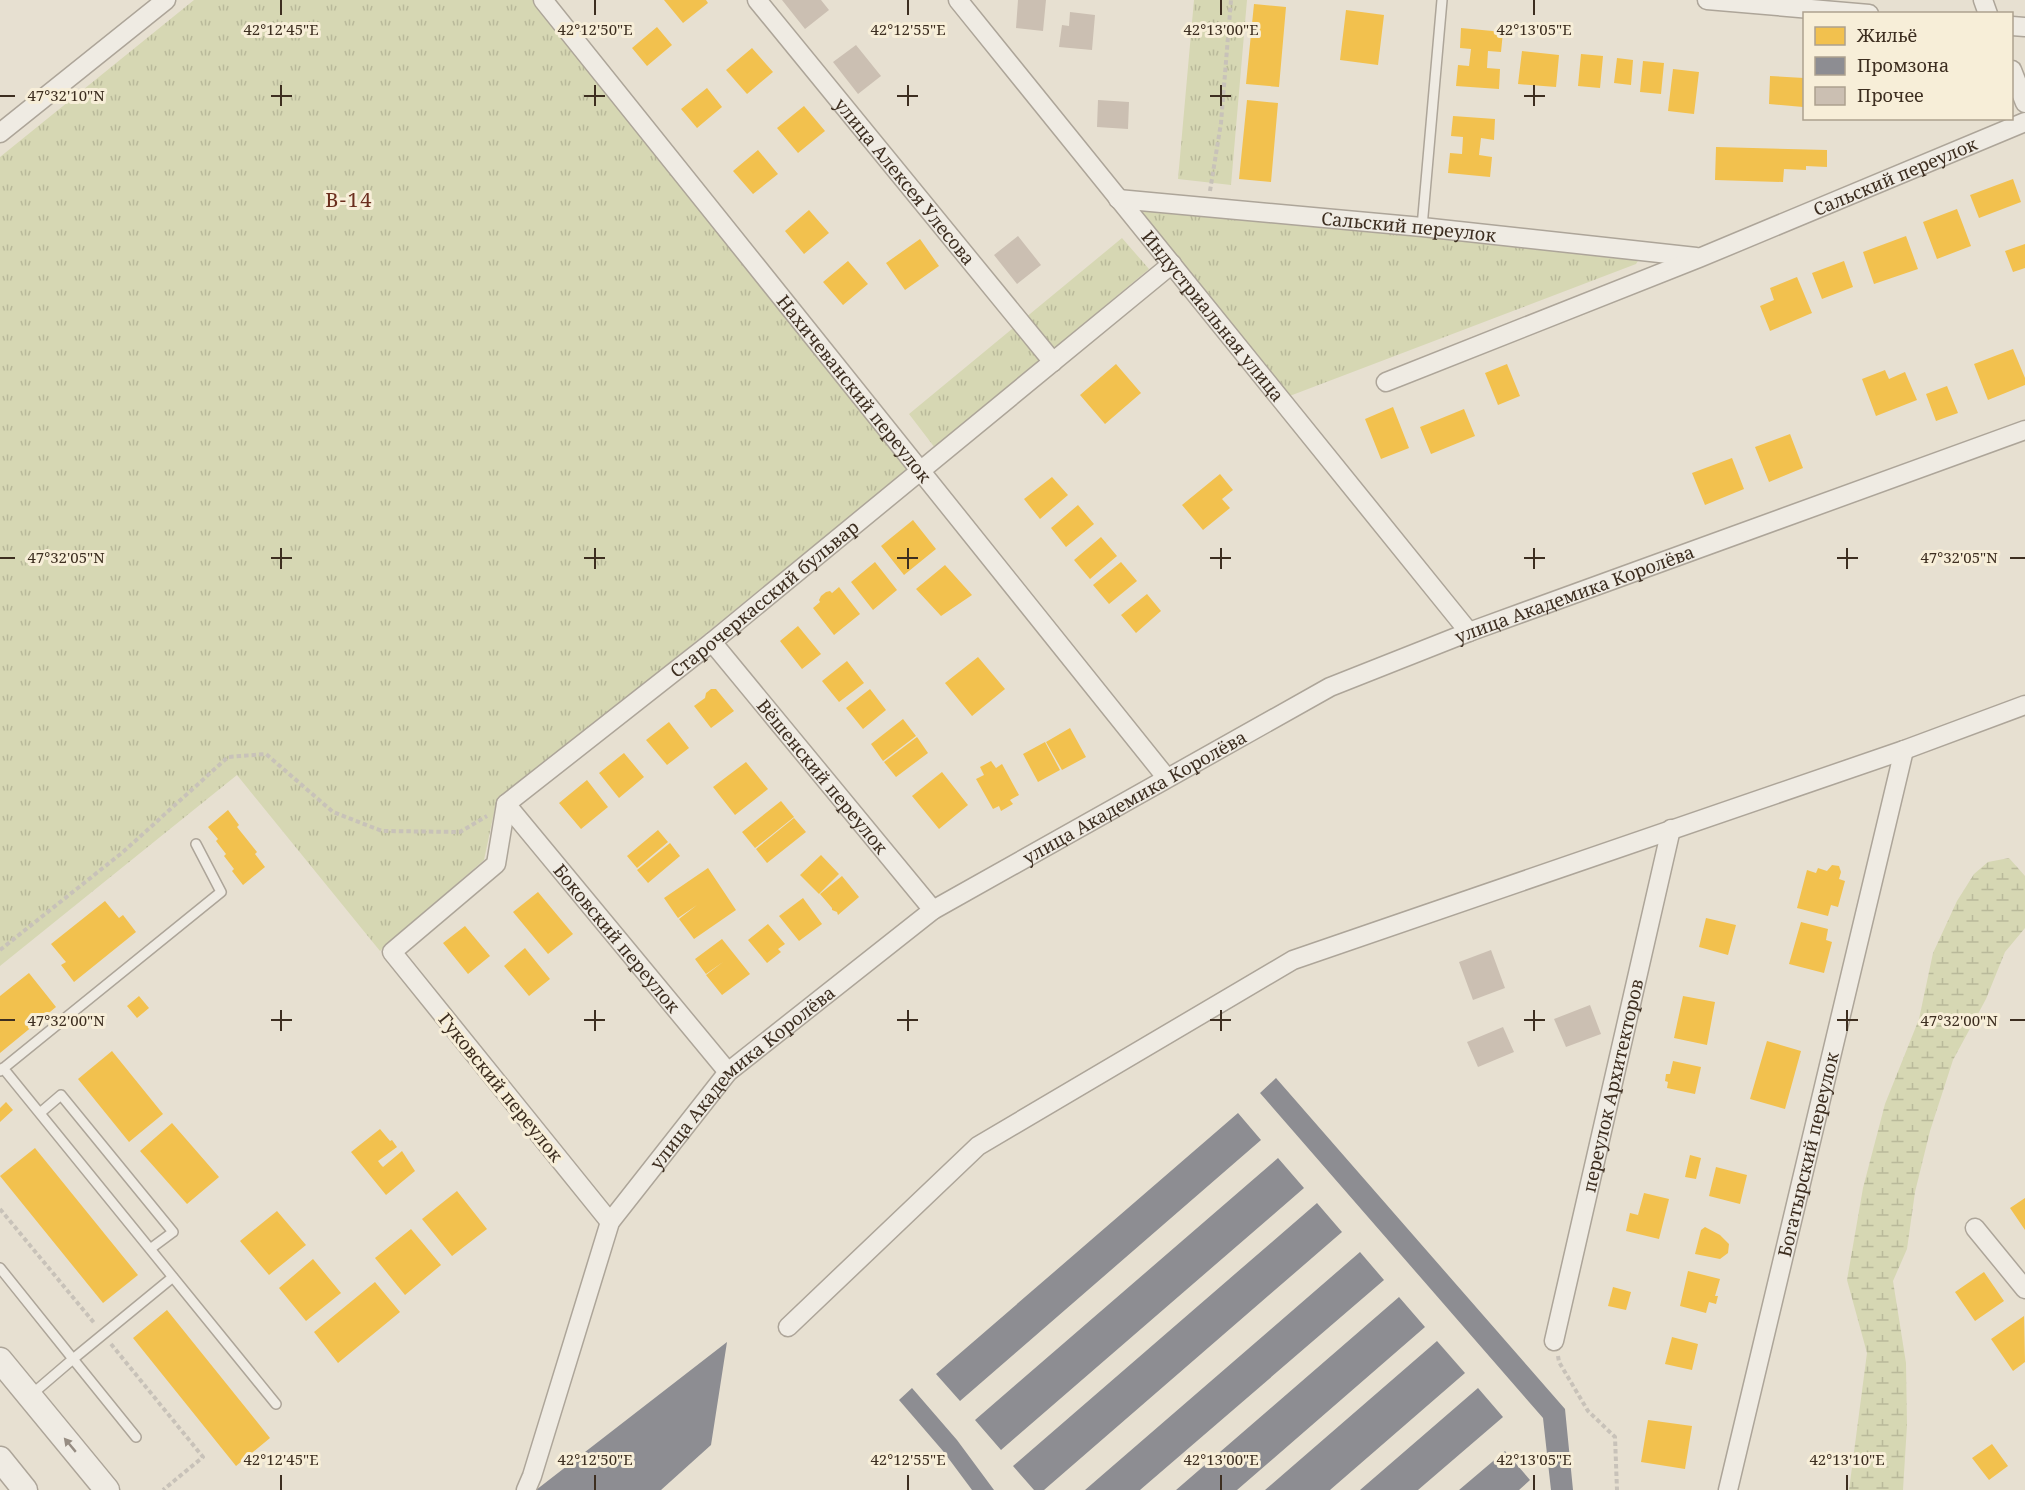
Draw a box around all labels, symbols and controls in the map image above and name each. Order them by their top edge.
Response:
legend [1803,12,2013,120]
text: 42°12'45"E [243,19,319,39]
text: 42°12'50"E [557,19,633,39]
text: 42°12'55"E [870,19,946,39]
text: 42°13'00"E [1183,19,1259,39]
text: 42°13'05"E [1496,19,1572,39]
text: Жильё [1856,23,1917,47]
text: Промзона [1857,53,1949,77]
text: Прочее [1857,83,1924,107]
text: 47°32'10"N [27,85,105,105]
street label: улица Алексея Улесова [829,92,981,270]
street label: Сальский переулок [1809,131,1981,221]
district label: В-14 [325,186,373,213]
street label: Сальский переулок [1320,206,1498,247]
street label: Индустриальная улица [1137,225,1290,406]
street label: Нахичеванский переулок [772,290,937,488]
street label: Старочеркасский бульвар [665,515,863,683]
street label: улица Академика Королёва [1451,539,1697,648]
text: 47°32'05"N [27,547,105,567]
text: 47°32'05"N [1920,547,1998,567]
street label: Вёшенский переулок [752,694,894,859]
street label: улица Академика Королёва [1018,724,1251,869]
street label: Боковский переулок [548,859,686,1018]
street label: переулок Архитекторов [1576,977,1648,1195]
street label: улица Академика Королёва [644,980,840,1174]
street label: Гуковский переулок [434,1008,569,1167]
text: 47°32'00"N [27,1010,105,1030]
text: 47°32'00"N [1920,1010,1998,1030]
street label: Богатырский переулок [1772,1049,1844,1259]
one-way arrow [64,1438,77,1453]
text: 42°12'45"E [243,1449,319,1469]
text: 42°12'50"E [557,1449,633,1469]
text: 42°12'55"E [870,1449,946,1469]
text: 42°13'00"E [1183,1449,1259,1469]
text: 42°13'05"E [1496,1449,1572,1469]
text: 42°13'10"E [1809,1449,1885,1469]

